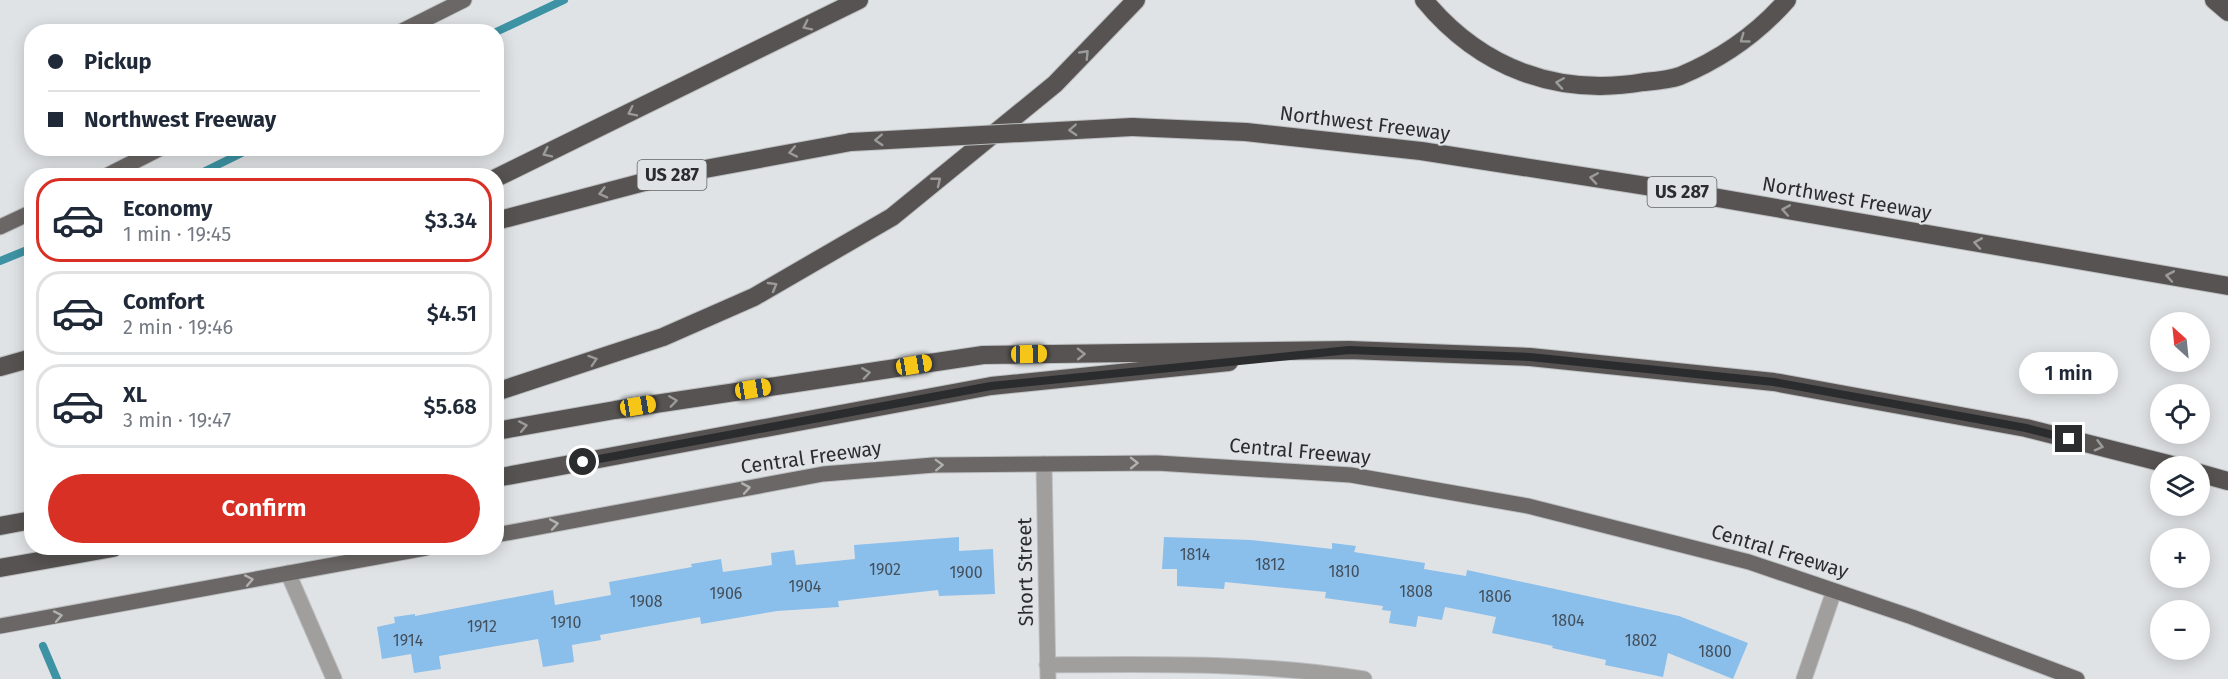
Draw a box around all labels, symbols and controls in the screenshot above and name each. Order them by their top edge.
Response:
one-way arrow [802,19,813,30]
one-way arrow [1740,32,1751,43]
text: Pickup [84,48,152,75]
one-way arrow [1078,51,1089,61]
one-way arrow [1556,77,1565,89]
street label: Northwest Freeway [1278,101,1452,145]
one-way arrow [628,105,638,116]
text: Northwest Freeway [84,106,276,133]
one-way arrow [1069,124,1078,137]
one-way arrow [874,134,883,147]
one-way arrow [789,145,799,158]
one-way arrow [542,146,553,158]
road number: US 287 [638,160,706,190]
street label: Northwest Freeway [1760,171,1934,225]
one-way arrow [1589,172,1599,185]
one-way arrow [930,177,941,188]
road number: US 287 [1648,177,1716,207]
one-way arrow [598,186,609,198]
icon: car [51,193,105,247]
text: Economy [123,195,212,222]
one-way arrow [1781,204,1791,217]
text: $3.34 [425,207,477,234]
text: 1 min · 19:45 [123,222,231,246]
one-way arrow [1973,238,1983,250]
one-way arrow [2166,270,2176,283]
one-way arrow [767,282,777,293]
icon: car [51,286,105,340]
text: Comfort [123,288,204,315]
text: $4.51 [427,300,477,327]
north arrow [2150,312,2210,372]
map controls [2150,312,2210,660]
text: 2 min · 19:46 [123,315,233,339]
car [1011,345,1047,363]
one-way arrow [1076,348,1085,360]
callout: 1 min [2020,352,2118,394]
car [895,353,933,377]
one-way arrow [587,355,598,368]
text: 1 min [2044,361,2093,385]
one-way arrow [861,367,870,379]
car [734,377,772,401]
icon: car [51,379,105,433]
text: XL [123,381,147,408]
button: locate [2150,384,2210,444]
text: $5.68 [423,393,477,420]
car [619,394,657,418]
one-way arrow [668,396,678,408]
text: 3 min · 19:47 [123,408,231,432]
one-way arrow [518,420,528,432]
route end [2055,425,2082,452]
street label: Central Freeway [1228,433,1372,469]
street label: Central Freeway [739,435,883,479]
one-way arrow [2094,439,2104,452]
route start [569,448,596,475]
button: layers [2150,456,2210,516]
one-way arrow [1130,457,1139,469]
one-way arrow [935,459,944,471]
button: Confirm [48,474,480,543]
one-way arrow [741,483,750,495]
street label: Short Street [1012,517,1038,627]
one-way arrow [549,518,559,531]
street label: Central Freeway [1709,519,1852,583]
button: + [2150,528,2210,588]
house number: 1814 [1180,545,1211,564]
house number: 1812 [1255,555,1285,574]
house number: 1902 [869,560,901,579]
house number: 1810 [1328,562,1360,581]
house number: 1900 [949,563,983,582]
one-way arrow [244,574,254,587]
house number: 1904 [789,577,822,596]
house number: 1808 [1399,582,1433,601]
house number: 1906 [710,584,742,603]
house number: 1806 [1478,587,1512,606]
house number: 1908 [629,592,663,611]
button: − [2150,600,2210,660]
one-way arrow [52,610,62,623]
house number: 1804 [1551,611,1585,630]
house number: 1910 [551,613,581,632]
house number: 1912 [467,617,497,636]
house number: 1914 [393,631,424,650]
house number: 1802 [1625,631,1657,650]
house number: 1800 [1698,642,1732,661]

